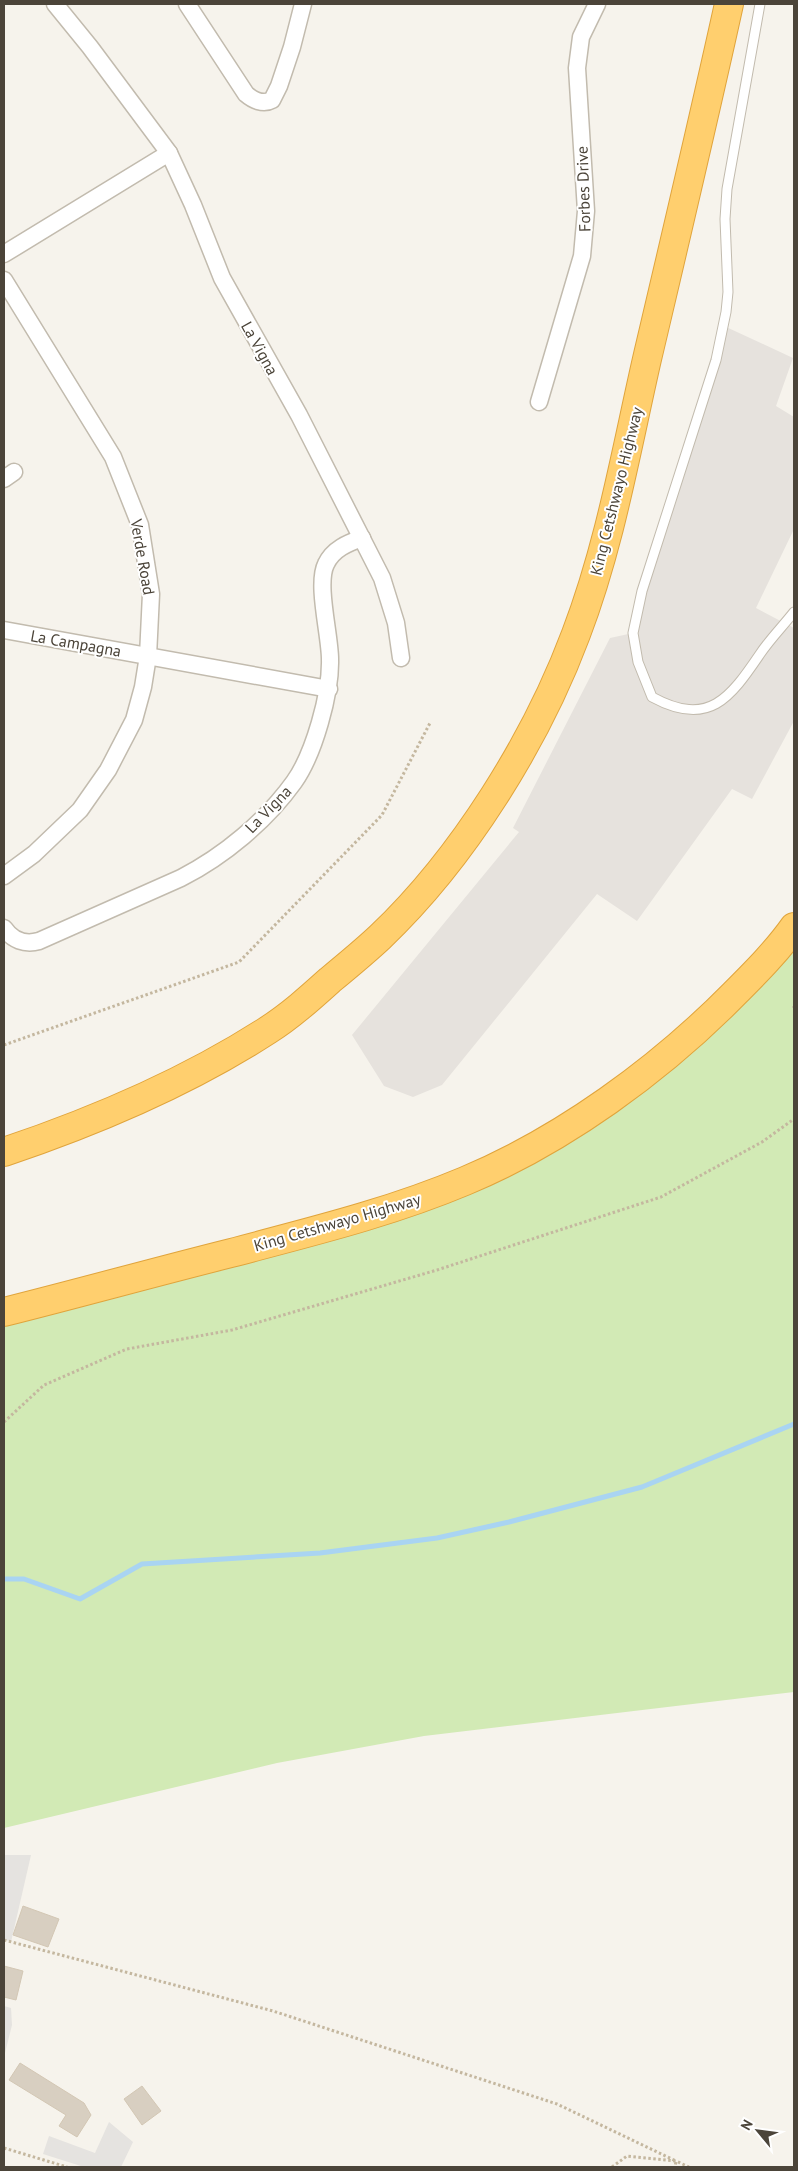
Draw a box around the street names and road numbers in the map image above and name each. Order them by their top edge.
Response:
street label: Forbes Drive [572,146,594,232]
street label: La Vigna [237,318,283,378]
street label: King Cetshwayo Highway [585,404,647,577]
street label: Verde Road [126,517,159,596]
street label: La Campagna [29,625,123,661]
street label: La Vigna [241,781,295,837]
street label: King Cetshwayo Highway [251,1188,423,1255]

